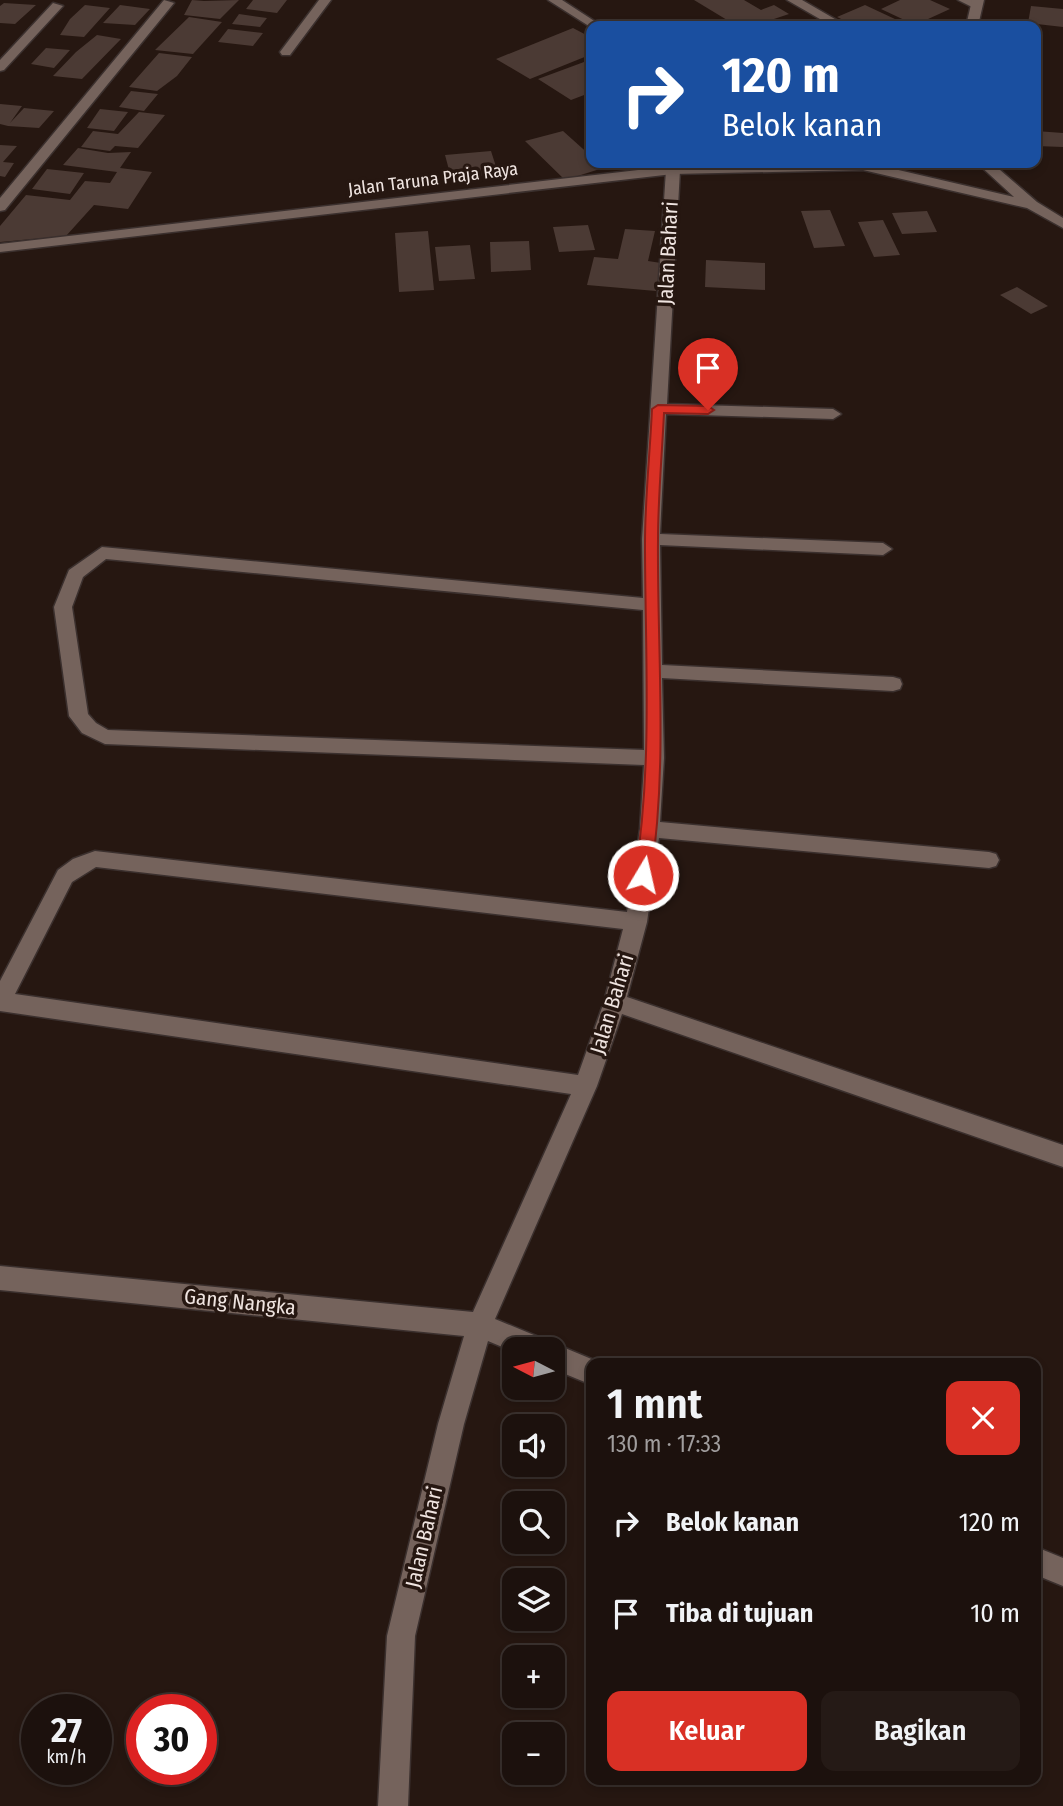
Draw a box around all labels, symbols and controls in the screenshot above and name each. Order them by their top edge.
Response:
text: 120 m [722,46,840,105]
icon: right [607,49,698,140]
text: Belok kanan [722,106,882,144]
street label: Jalan Taruna Praja Raya [347,158,519,200]
street label: Jalan Bahari [652,201,684,305]
pin [678,338,738,410]
icon: arrive [689,349,727,387]
position arrow [606,838,680,912]
street label: Jalan Bahari [584,951,640,1057]
street label: Gang Nangka [183,1283,297,1321]
north arrow [502,1337,565,1400]
map controls [502,1337,565,1785]
text: 1 mnt [607,1379,702,1429]
button: close [946,1381,1020,1455]
button: sound [502,1414,565,1477]
text: 130 m · 17:33 [607,1430,721,1458]
street label: Jalan Bahari [400,1484,448,1590]
button: search [502,1491,565,1554]
icon: right [607,1504,645,1542]
text: Belok kanan [666,1507,799,1538]
text: 120 m [959,1507,1020,1538]
button: layers [502,1568,565,1631]
icon: arrive [607,1595,645,1633]
text: Tiba di tujuan [666,1598,813,1629]
text: 10 m [970,1598,1020,1629]
button: + [502,1645,565,1708]
button: Keluar [607,1691,807,1771]
button: Bagikan [821,1691,1020,1771]
speed limit sign: 30 [126,1694,217,1785]
text: 27 [51,1709,82,1751]
button: − [502,1722,565,1785]
text: km/h [46,1746,87,1768]

